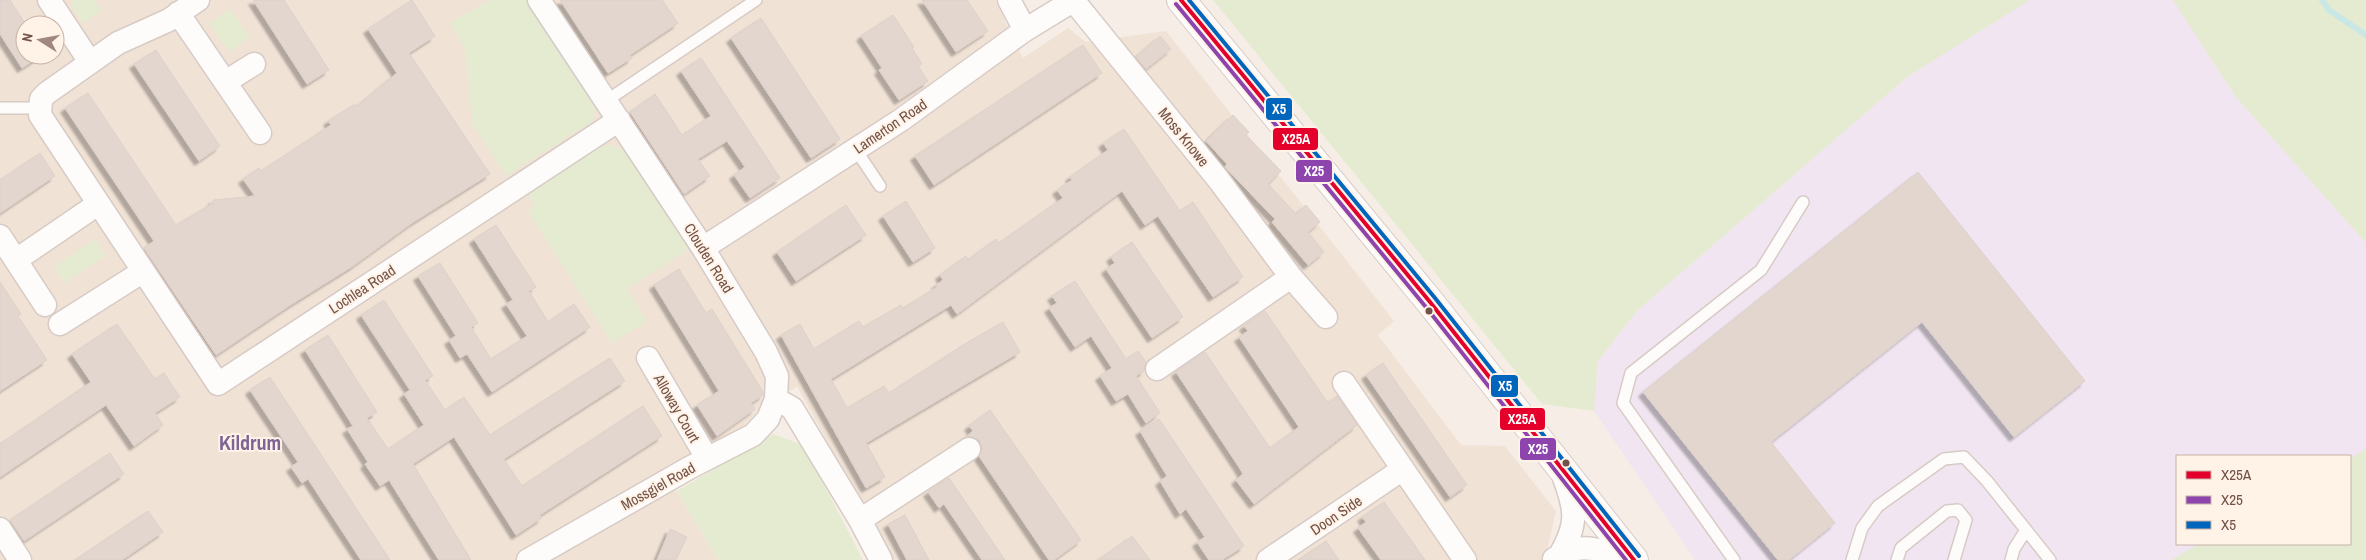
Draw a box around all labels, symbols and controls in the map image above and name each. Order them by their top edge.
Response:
north arrow [15,15,65,65]
text: N [18,32,37,43]
street label: Lamerton Road [849,94,931,158]
line badge: X5 [1265,97,1293,121]
text: X5 [1272,100,1287,118]
street label: Moss Knowe [1154,103,1214,171]
line badge: X25A [1272,127,1319,151]
text: X25A [1282,130,1311,148]
line badge: X25 [1295,159,1333,183]
text: X25 [1304,162,1325,180]
street label: Clouden Road [679,219,739,297]
street label: Lochlea Road [324,260,400,318]
unlabelled marker [1424,306,1434,316]
street label: Alloway Court [648,369,705,447]
line badge: X5 [1490,374,1519,398]
text: X5 [1498,377,1513,395]
line badge: X25A [1499,407,1546,431]
text: X25A [1508,410,1537,428]
district label: Kildrum [219,429,281,456]
line badge: X25 [1519,437,1557,461]
text: X25 [1528,440,1549,458]
legend [2176,455,2351,545]
street label: Mossgiel Road [617,457,699,515]
unlabelled marker [1561,458,1571,468]
text: X25A [2221,464,2252,485]
text: X25 [2221,489,2243,510]
street label: Doon Side [1306,490,1366,540]
text: X5 [2221,514,2236,535]

